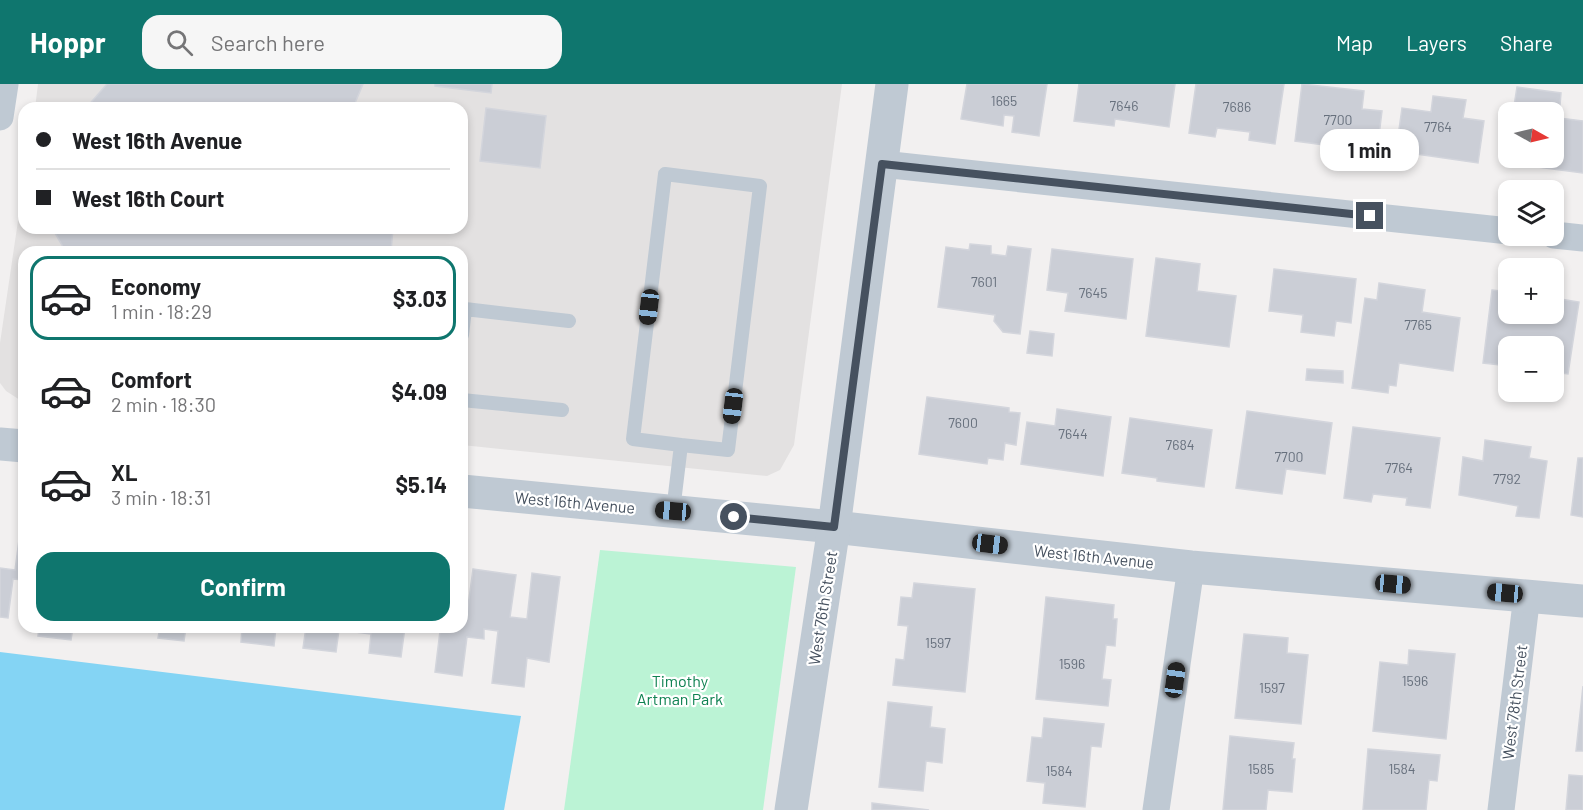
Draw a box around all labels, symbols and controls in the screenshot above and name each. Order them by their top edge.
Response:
search box [142,15,562,69]
text: Hoppr [30,25,106,59]
icon: search [163,26,196,59]
text: Search here [211,29,325,55]
text: Map [1336,30,1373,55]
text: Layers [1406,30,1467,55]
text: Share [1500,30,1553,55]
house number: 1665 [991,92,1017,109]
house number: 7646 [1110,97,1138,114]
house number: 7686 [1223,98,1251,115]
north arrow [1498,102,1564,168]
map controls [1498,102,1564,402]
house number: 7700 [1323,111,1353,128]
house number: 7764 [1424,118,1452,135]
text: West 16th Avenue [72,127,242,153]
callout: 1 min [1320,129,1420,171]
text: 1 min [1348,138,1391,162]
button: layers [1498,180,1564,246]
text: West 16th Court [72,185,224,211]
route end [1356,202,1383,229]
button: + [1498,258,1564,324]
icon: car [39,271,93,325]
text: Economy [111,273,201,299]
house number: 7601 [971,273,997,290]
house number: 7645 [1079,284,1107,301]
text: $3.03 [393,285,447,311]
car [638,288,660,326]
text: 1 min · 18:29 [111,299,212,323]
house number: 7765 [1404,316,1432,333]
button: − [1498,336,1564,402]
icon: car [39,364,93,418]
text: Comfort [111,366,192,392]
text: $4.09 [392,378,447,404]
car [722,387,744,425]
text: 2 min · 18:30 [111,392,216,416]
house number: 7600 [948,414,978,431]
house number: 7644 [1058,425,1088,442]
house number: 7684 [1166,436,1194,453]
house number: 7700 [1274,448,1304,465]
icon: car [39,457,93,511]
text: XL [111,459,137,485]
house number: 7764 [1385,459,1413,476]
house number: 7792 [1493,470,1521,487]
text: $5.14 [396,471,447,497]
text: 3 min · 18:31 [111,485,211,509]
street label: West 16th Avenue [514,487,636,517]
car [654,500,692,522]
route start [720,503,747,530]
car [971,533,1009,555]
street label: West 16th Avenue [1033,540,1155,572]
street label: West 76th Street [804,549,840,667]
button: Confirm [36,552,450,621]
car [1374,573,1412,595]
car [1486,582,1524,604]
house number: 1597 [925,634,951,651]
street label: West 78th Street [1498,643,1530,761]
house number: 1596 [1059,655,1085,672]
car [1164,661,1186,699]
park label: Timothy Artman Park [637,671,723,708]
house number: 1596 [1402,672,1428,689]
house number: 1597 [1259,679,1285,696]
house number: 1585 [1248,760,1274,777]
house number: 1584 [1388,760,1416,777]
house number: 1584 [1045,762,1073,779]

